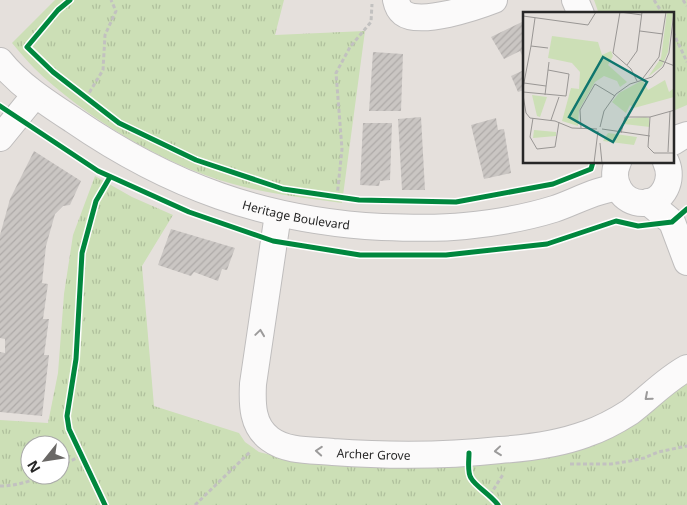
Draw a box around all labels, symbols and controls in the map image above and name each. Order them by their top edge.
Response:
inset map [523,12,674,164]
street label: Heritage Boulevard [241,195,351,233]
one-way arrow [254,329,265,337]
one-way arrow [644,391,653,400]
north arrow [20,435,70,485]
street label: Archer Grove [336,444,411,463]
one-way arrow [314,445,322,456]
one-way arrow [494,445,502,456]
text: N [22,457,44,476]

